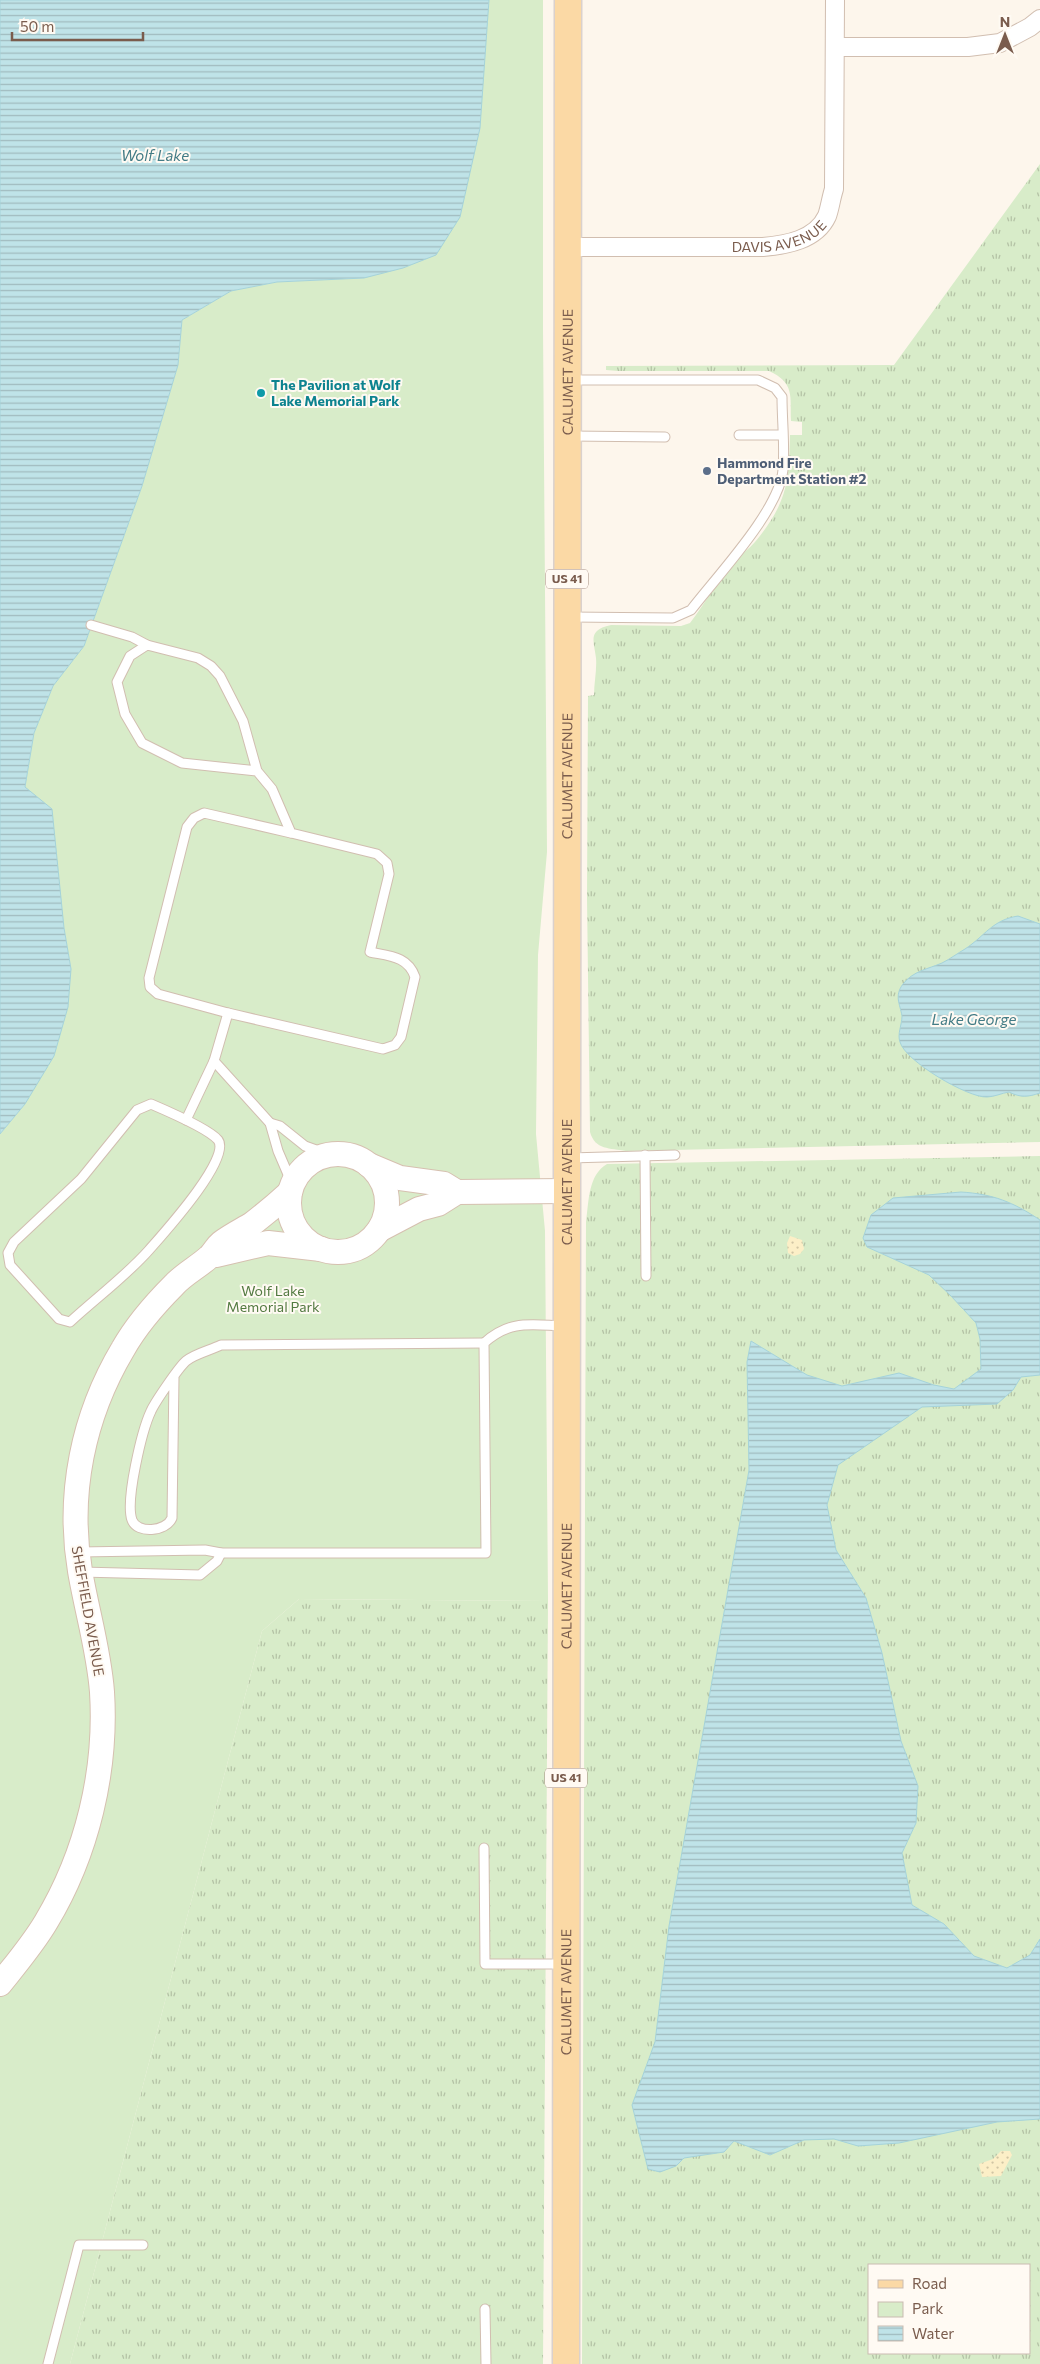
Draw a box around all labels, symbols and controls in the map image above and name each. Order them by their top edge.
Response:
scale bar [12,10,144,42]
north arrow [980,10,1030,60]
text: N [1000,13,1010,30]
text: 50 m [20,17,54,35]
water label: Wolf Lake [121,146,189,164]
street label: DAVIS AVENUE [732,217,830,255]
street label: CALUMET AVENUE [559,309,576,435]
place label: The Pavilion at Wolf Lake Memorial Park [271,376,401,409]
marker: The Pavilion at Wolf Lake Memorial Park [255,387,267,399]
place label: Hammond Fire Department Station #2 [717,454,867,487]
marker: Hammond Fire Department Station #2 [701,465,713,477]
road number: US 41 [546,570,588,588]
street label: CALUMET AVENUE [558,713,575,839]
water label: Lake George [932,1010,1016,1028]
street label: CALUMET AVENUE [558,1119,575,1245]
park label: Wolf Lake Memorial Park [226,1282,320,1315]
street label: CALUMET AVENUE [558,1523,575,1649]
street label: SHEFFIELD AVENUE [69,1544,108,1677]
road number: US 41 [545,1769,587,1788]
street label: CALUMET AVENUE [557,1929,574,2055]
legend [868,2264,1030,2354]
text: Road [912,2274,947,2292]
text: Park [912,2299,943,2317]
text: Water [912,2324,954,2342]

